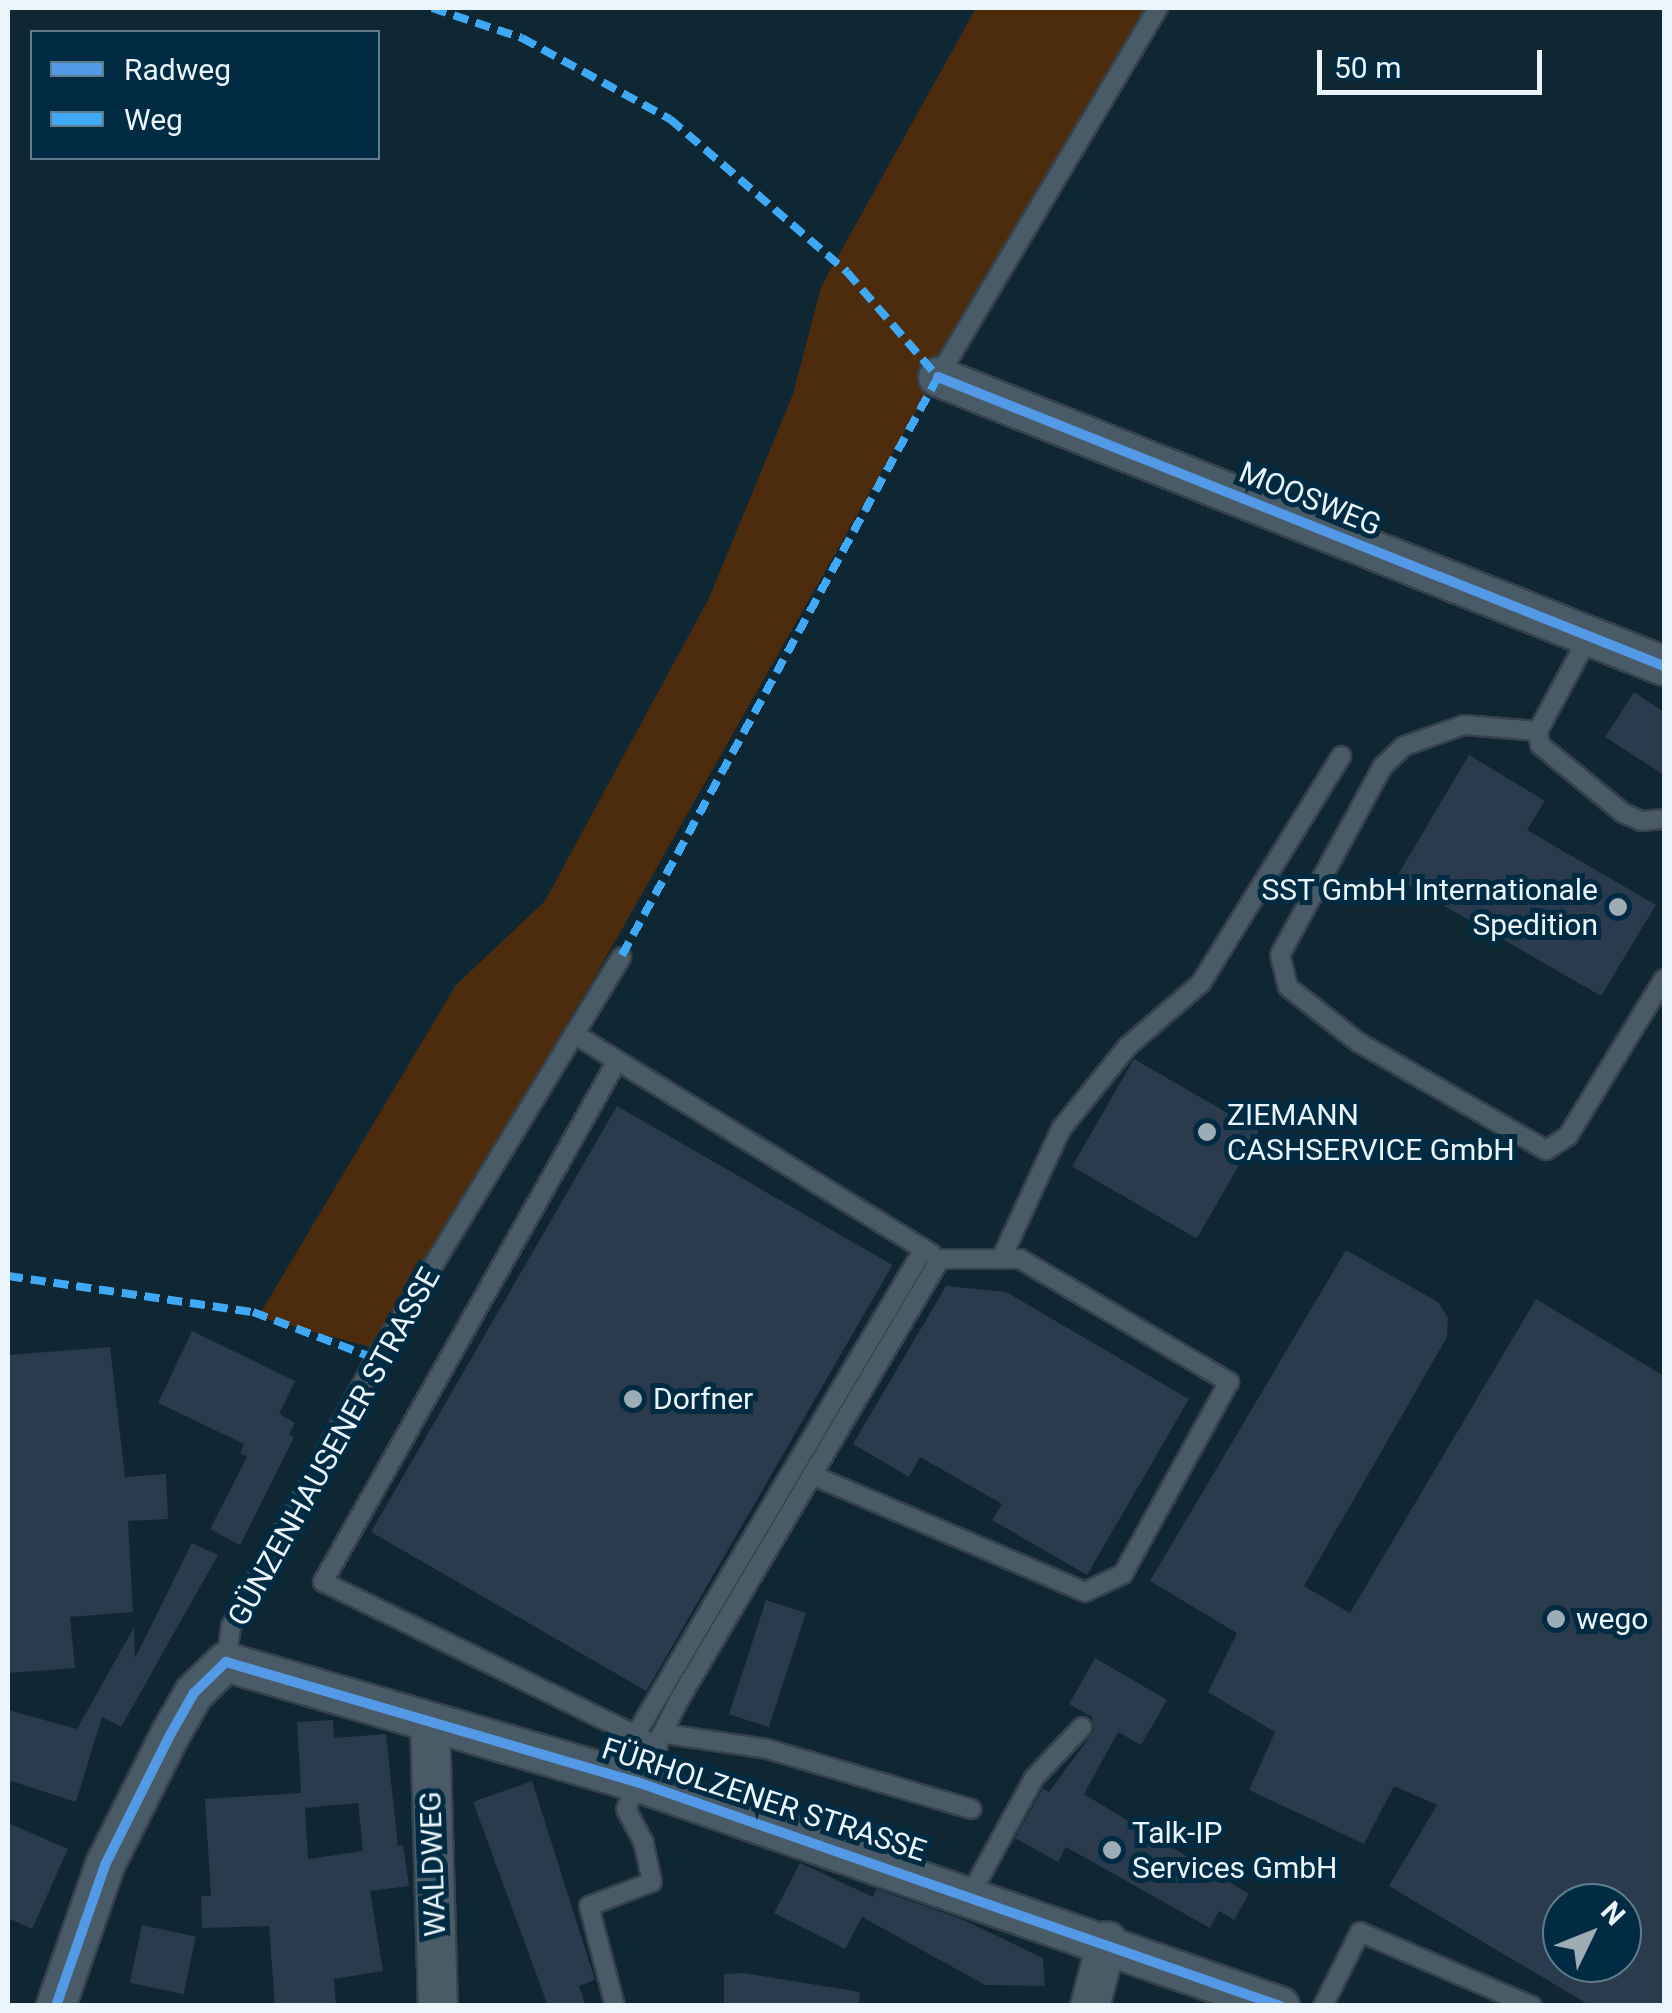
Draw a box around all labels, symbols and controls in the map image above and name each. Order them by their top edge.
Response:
legend [30,30,380,160]
scale bar [1322,30,1547,92]
text: 50 m [1334,50,1401,85]
text: Radweg [124,52,231,87]
text: Weg [124,102,183,137]
street label: MOOSWEG [1234,454,1386,544]
place label: SST GmbH Internationale Spedition [1261,872,1598,942]
marker: SST GmbH Internationale Spedition [1607,896,1629,918]
place label: ZIEMANN CASHSERVICE GmbH [1227,1097,1515,1168]
marker: ZIEMANN CASHSERVICE GmbH [1196,1121,1218,1143]
street label: GÜNZENHAUSENER STRASSE [220,1262,448,1632]
place label: Dorfner [653,1381,753,1417]
marker: Dorfner [622,1388,644,1410]
place label: wego [1576,1601,1648,1637]
marker: wego [1545,1608,1567,1630]
street label: FÜRHOLZENER STRASSE [597,1731,931,1869]
street label: WALDWEG [412,1791,454,1937]
place label: Talk-IP Services GmbH [1132,1815,1338,1886]
marker: Talk-IP Services GmbH [1101,1839,1123,1861]
north arrow [1542,1883,1642,1983]
text: N [1594,1895,1632,1932]

